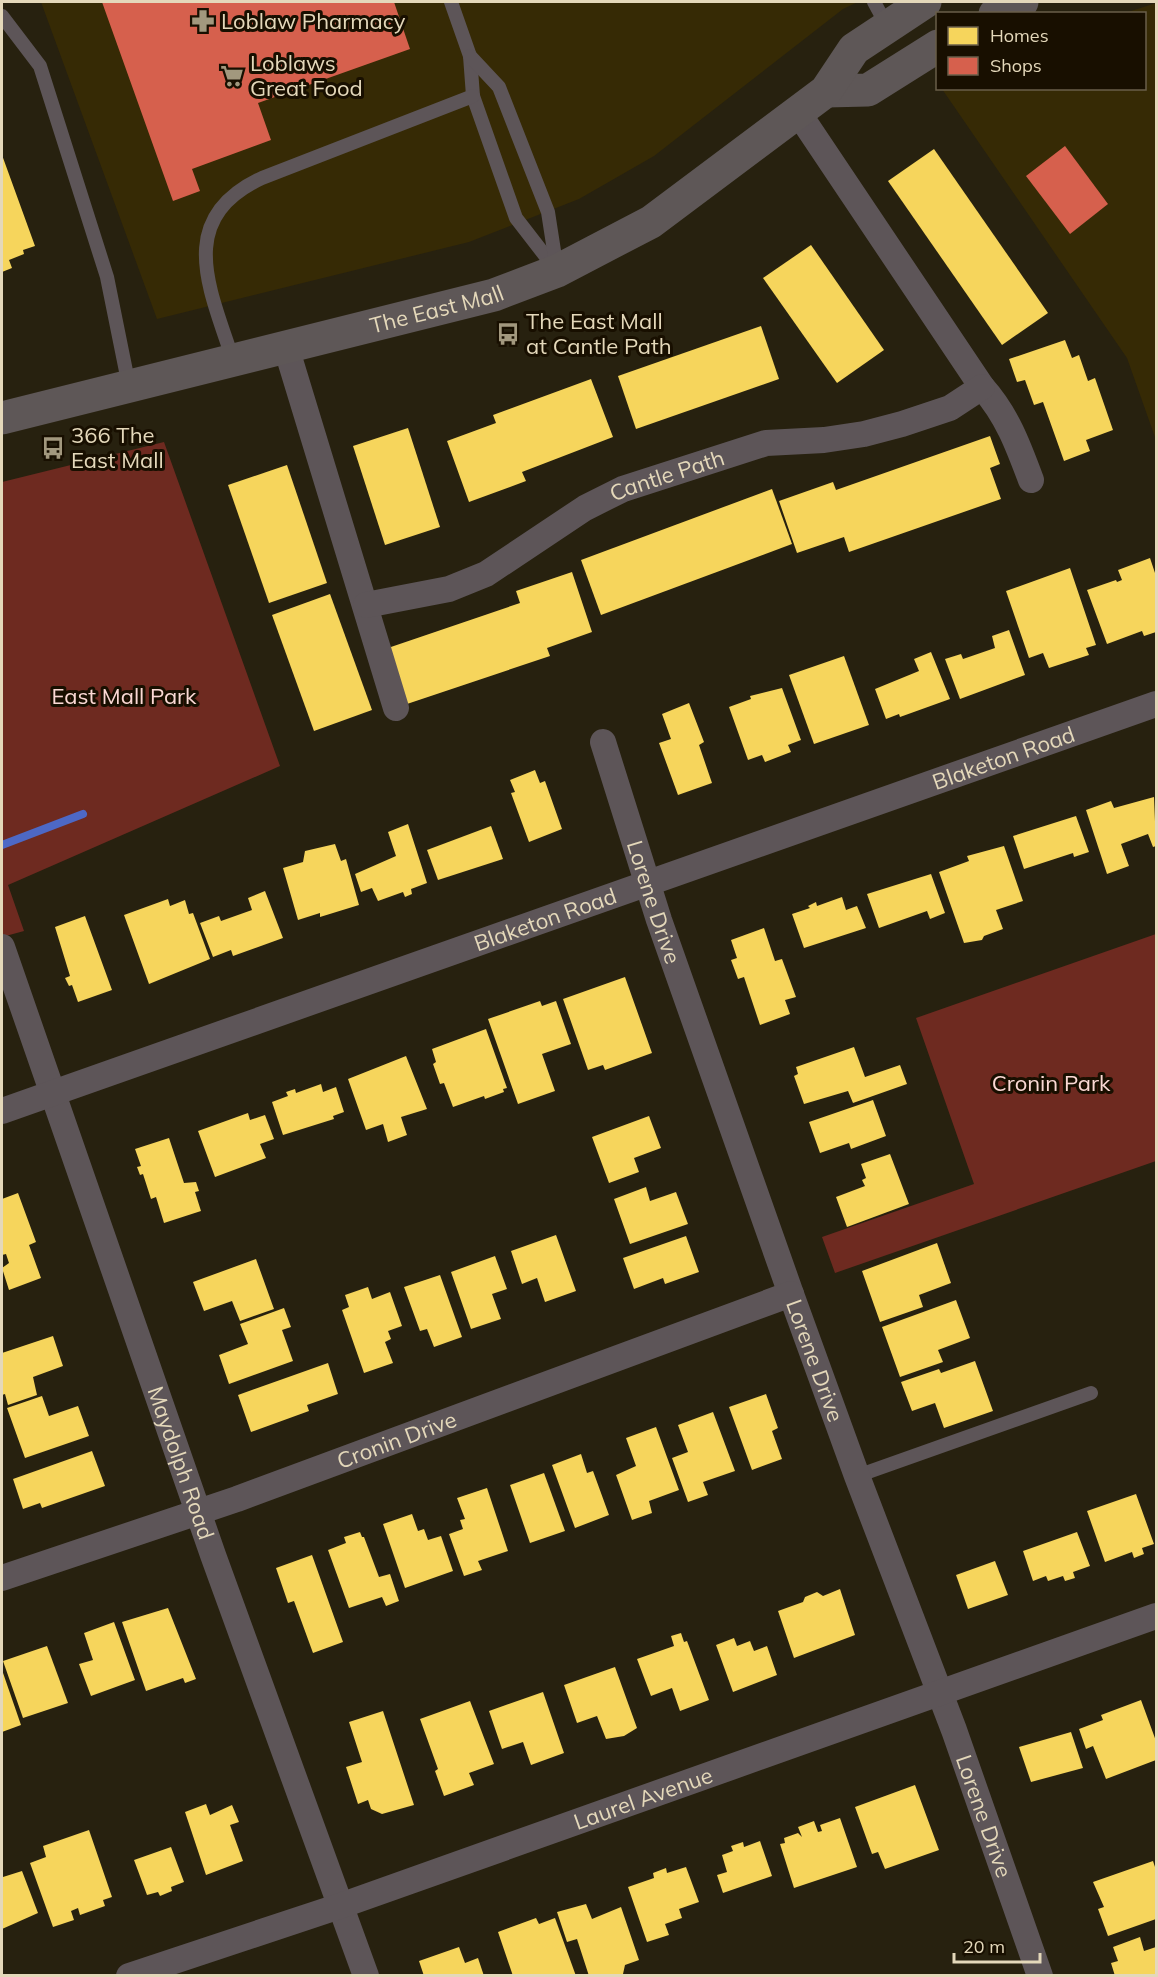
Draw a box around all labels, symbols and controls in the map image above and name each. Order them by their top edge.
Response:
place label: Loblaw Pharmacy [221,7,406,35]
pharmacy icon: Loblaw Pharmacy [190,8,216,34]
legend [936,12,1146,90]
text: Homes [990,24,1049,47]
place label: Loblaws Great Food [250,49,363,102]
text: Shops [990,54,1042,77]
supermarket icon: Loblaws Great Food [219,63,245,89]
street label: The East Mall [367,279,508,340]
place label: The East Mall at Cantle Path [526,307,672,360]
bus stop icon: The East Mall at Cantle Path [495,321,521,347]
place label: 366 The East Mall [71,421,164,474]
bus stop icon: 366 The East Mall [40,435,66,461]
street label: Cantle Path [605,443,728,508]
park label: East Mall Park [52,682,197,710]
street label: Blaketon Road [929,720,1079,796]
street label: Lorene Drive [621,837,687,968]
street label: Blaketon Road [470,881,620,957]
park label: Cronin Park [992,1069,1111,1097]
street label: Lorene Drive [780,1296,850,1426]
street label: Maydolph Road [141,1382,221,1543]
street label: Cronin Drive [333,1405,460,1475]
street label: Lorene Drive [950,1751,1018,1881]
street label: Laurel Avenue [570,1761,716,1836]
scale bar [954,1926,1040,1964]
text: 20 m [963,1935,1005,1958]

